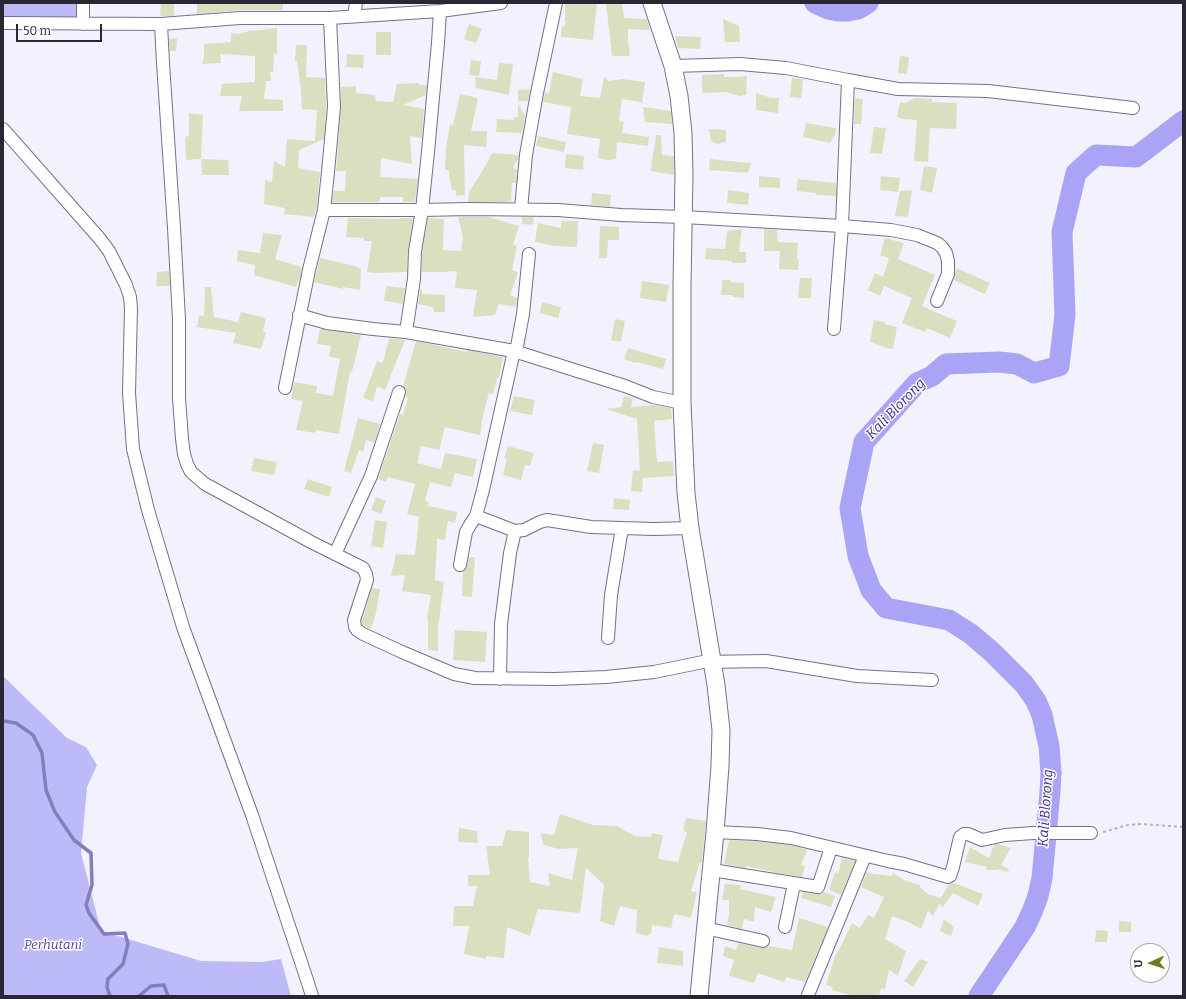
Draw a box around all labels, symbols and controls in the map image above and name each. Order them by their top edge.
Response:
scale bar [18,16,104,42]
text: 50 m [23,24,51,38]
water label: Kali Blorong [863,375,929,443]
water label: Kali Blorong [1035,769,1057,847]
park label: Perhutani [24,937,82,953]
north arrow [1130,943,1170,983]
text: U [1132,959,1145,968]

